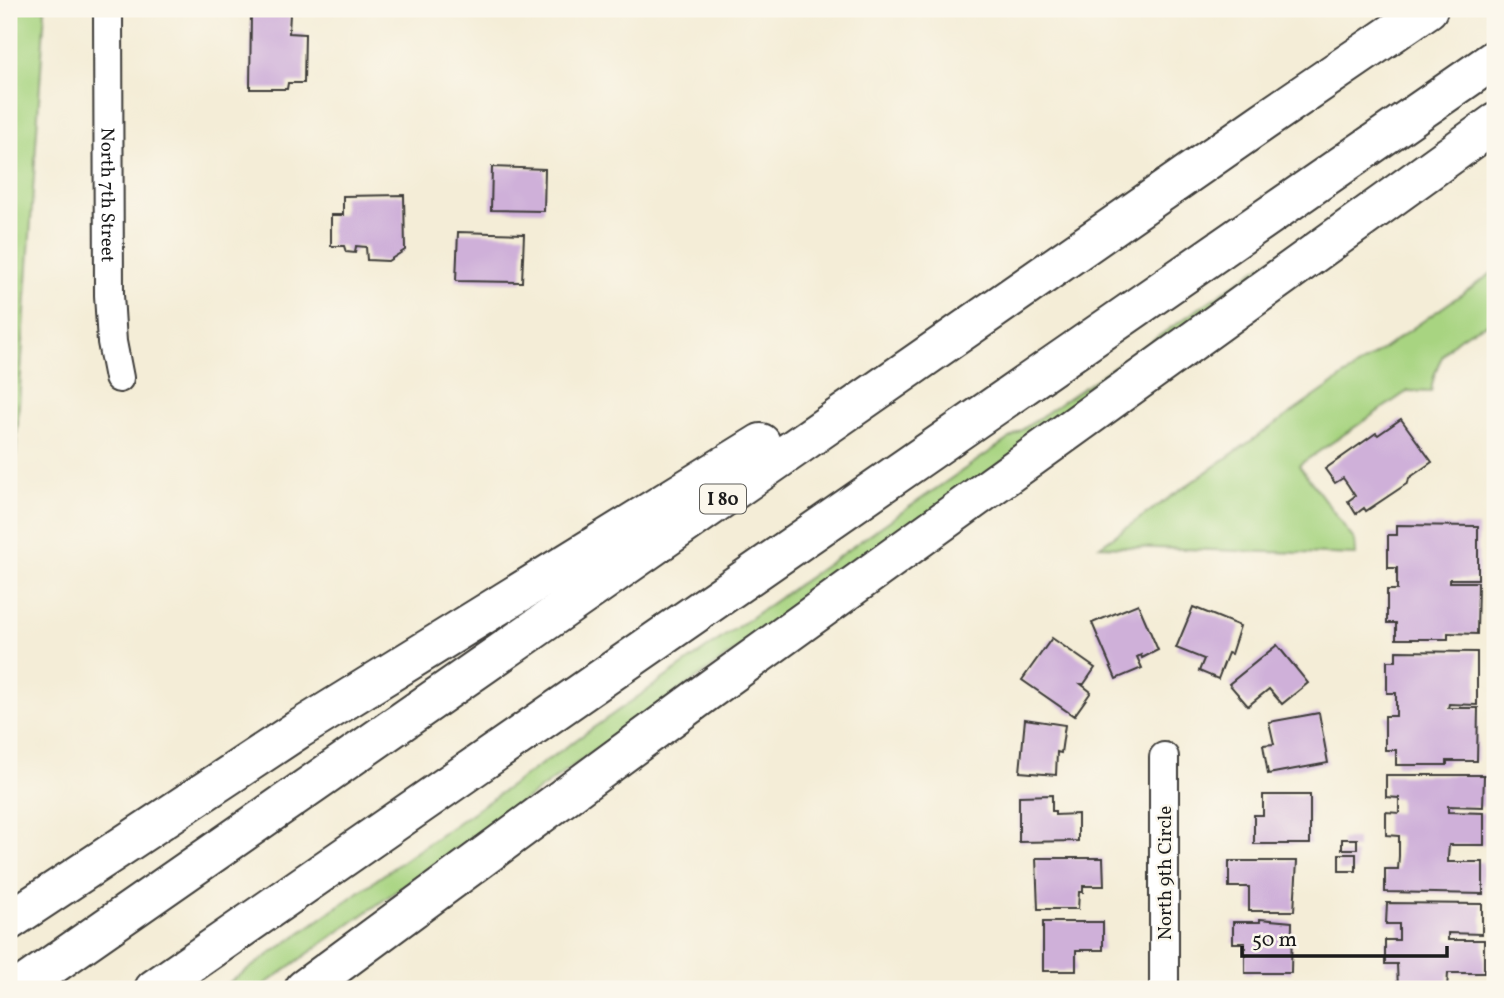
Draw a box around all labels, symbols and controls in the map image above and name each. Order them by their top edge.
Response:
street label: North 7th Street [93,128,120,263]
road number: I 80 [700,485,746,514]
street label: North 9th Circle [1153,806,1179,940]
scale bar [1242,914,1446,958]
text: 50 m [1252,926,1297,955]

